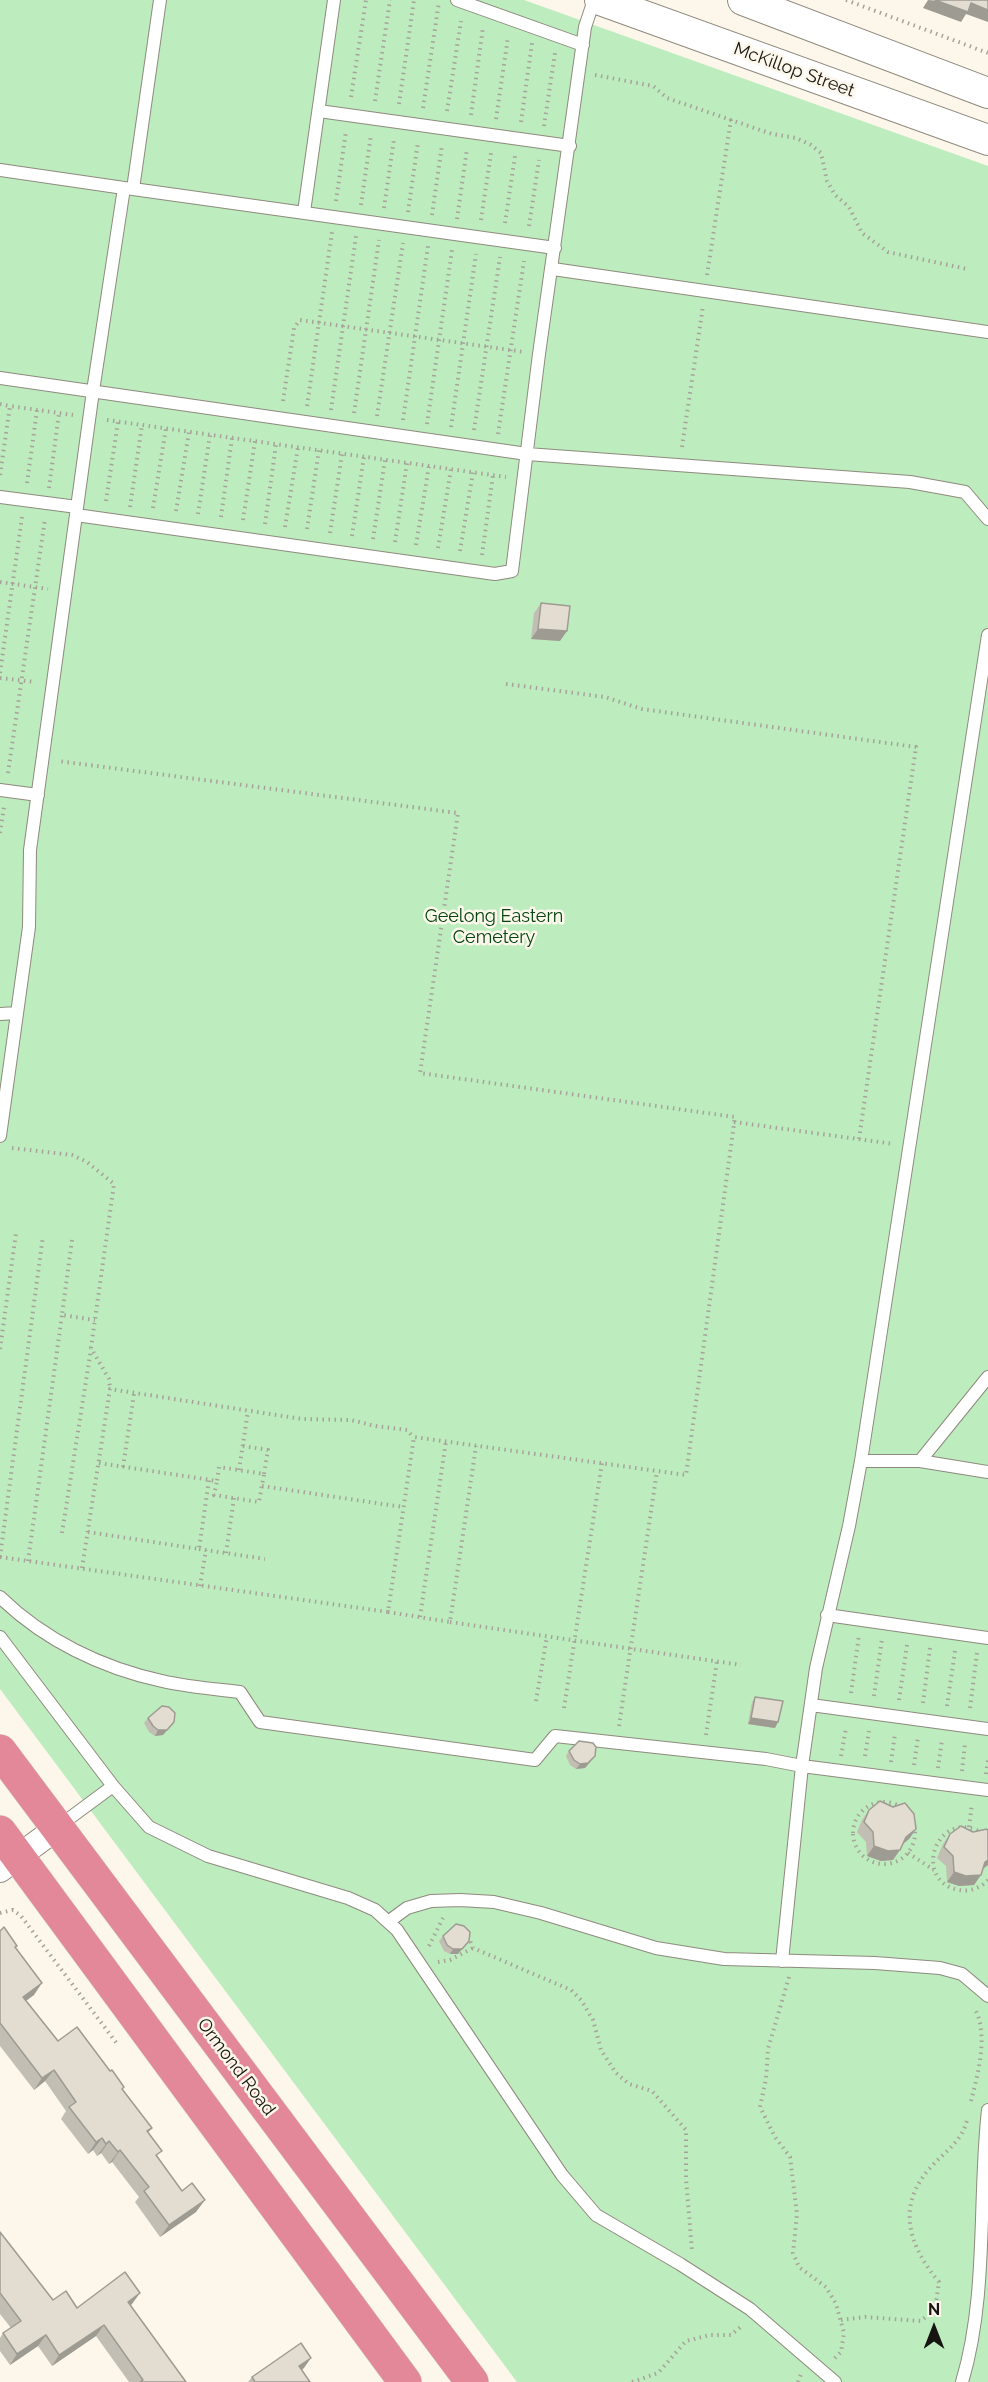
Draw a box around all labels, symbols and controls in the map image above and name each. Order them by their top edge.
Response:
street label: McKillop Street [731,38,857,102]
park label: Geelong Eastern Cemetery [425,906,563,948]
street label: Ormond Road [192,2014,280,2120]
north arrow [904,2298,964,2358]
text: N [928,2300,940,2319]

